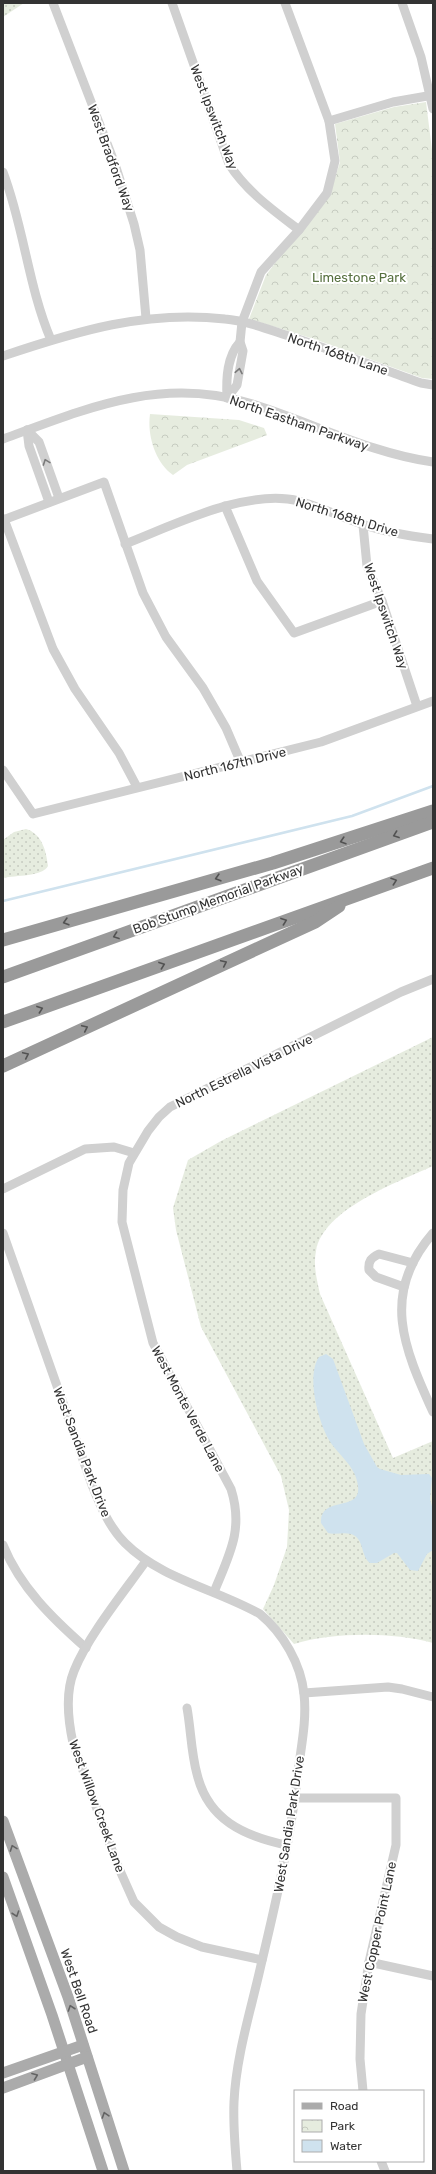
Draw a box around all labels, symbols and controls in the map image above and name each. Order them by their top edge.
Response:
street label: West Ipswitch Way [187,62,241,172]
street label: West Bradford Way [85,102,137,214]
park label: Limestone Park [312,270,406,285]
street label: North 168th Lane [286,330,390,378]
one-way arrow [235,368,243,374]
street label: North Eastham Parkway [228,392,370,454]
one-way arrow [43,459,51,466]
street label: North 168th Drive [294,494,400,540]
street label: West Ipswitch Way [361,561,411,671]
street label: North 167th Drive [182,744,288,784]
one-way arrow [393,830,400,838]
one-way arrow [340,837,347,845]
street label: Bob Stump Memorial Parkway [131,861,305,937]
one-way arrow [215,873,222,882]
one-way arrow [391,878,398,886]
one-way arrow [63,917,70,926]
one-way arrow [281,917,288,925]
one-way arrow [112,931,119,939]
one-way arrow [220,960,228,968]
one-way arrow [158,961,165,969]
one-way arrow [36,1005,43,1013]
one-way arrow [80,1025,88,1033]
street label: North Estrella Vista Drive [173,1031,315,1111]
one-way arrow [22,1052,29,1060]
street label: West Monte Verde Lane [148,1343,228,1475]
street label: West Sandia Park Drive [50,1385,114,1519]
street label: West Willow Creek Lane [66,1738,128,1874]
street label: West Sandia Park Drive [271,1755,307,1893]
one-way arrow [10,1845,18,1852]
street label: West Copper Point Lane [355,1860,399,2004]
one-way arrow [12,1910,20,1917]
street label: West Bell Road [57,1947,101,2035]
one-way arrow [67,2004,76,2011]
one-way arrow [32,2072,39,2080]
legend [294,2090,424,2162]
text: Road [330,2099,358,2113]
one-way arrow [102,2111,110,2118]
text: Park [330,2119,356,2133]
text: Water [330,2139,362,2153]

